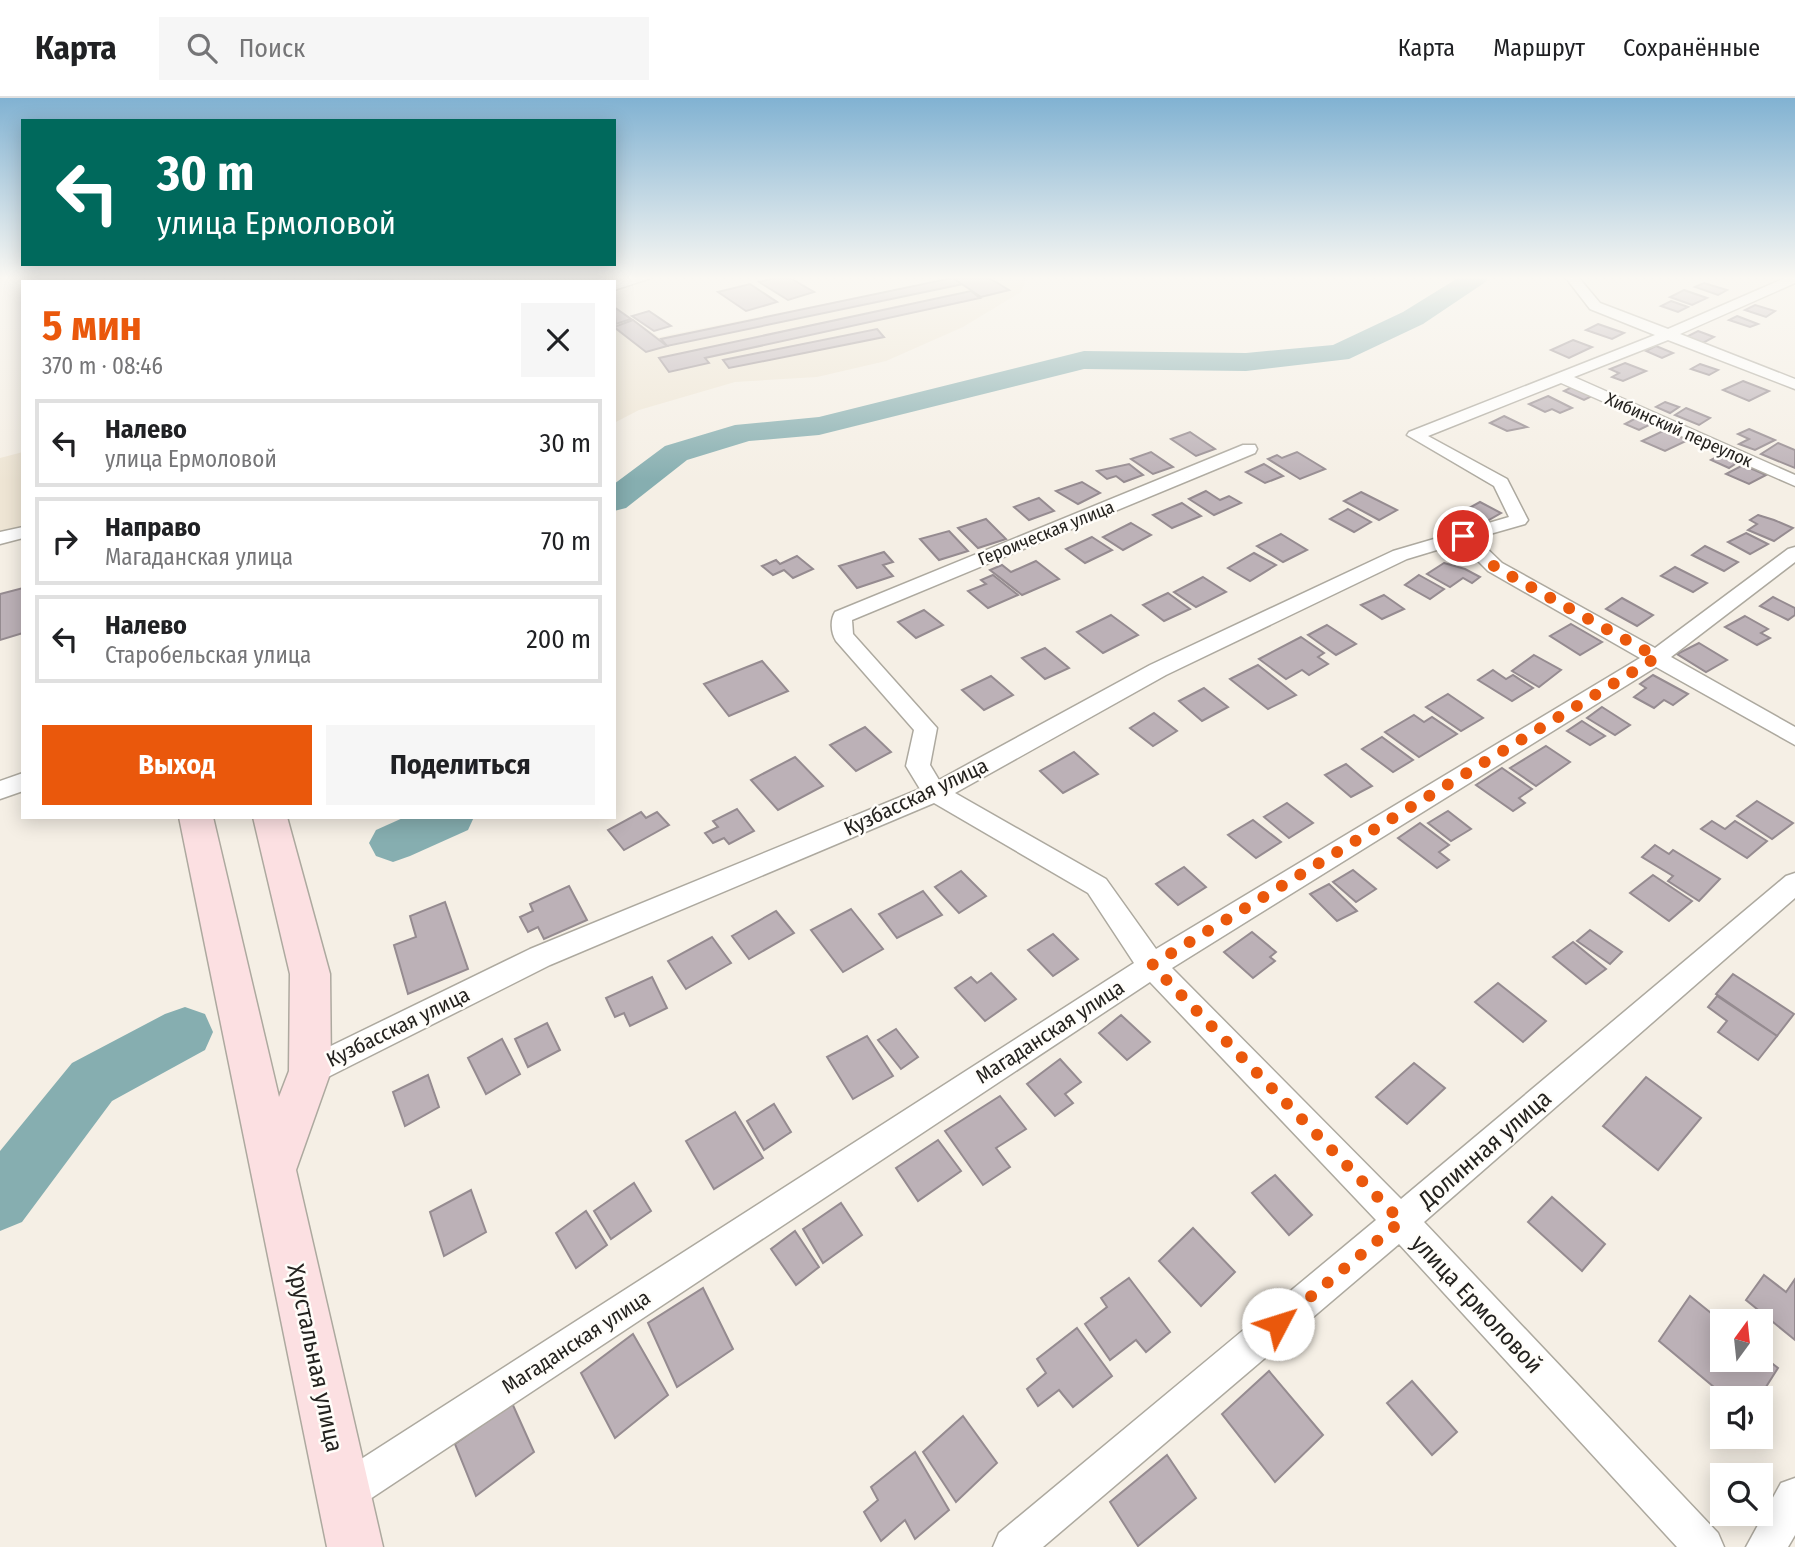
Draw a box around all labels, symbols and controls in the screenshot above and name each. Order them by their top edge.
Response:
search box [159,17,649,80]
text: Карта [35,28,117,68]
icon: search [183,29,221,67]
text: Поиск [239,33,305,64]
text: Карта [1398,34,1455,62]
text: Маршрут [1493,34,1585,62]
text: Сохранённые [1623,34,1760,62]
text: 30 m [157,144,255,203]
icon: left [42,147,133,238]
text: улица Ермоловой [157,204,396,242]
text: 5 мин [42,301,142,351]
button: close [521,303,595,377]
text: 370 m · 08:46 [42,352,163,380]
street label: Хибинский переулок [1602,388,1756,473]
text: Налево [105,414,187,445]
icon: left [46,424,84,462]
text: 30 m [540,428,591,459]
text: улица Ермоловой [105,445,277,473]
street label: Героическая улица [975,496,1117,570]
pin [1433,506,1493,566]
text: Направо [105,512,201,543]
icon: arrive [1444,517,1482,555]
icon: right [46,522,84,560]
text: 70 m [541,526,591,557]
text: Магаданская улица [105,543,293,571]
text: Налево [105,610,187,641]
icon: left [46,620,84,658]
text: 200 m [526,624,591,655]
text: Старобельская улица [105,641,311,669]
button: Выход [42,725,312,805]
button: Поделиться [326,725,595,805]
street label: Кузбасская улица [840,752,992,842]
street label: Магаданская улица [971,974,1129,1090]
street label: Кузбасская улица [322,981,474,1073]
street label: Долинная улица [1412,1084,1557,1215]
street label: улица Ермоловой [1406,1229,1548,1379]
street label: Хрустальная улица [281,1261,349,1455]
street label: Магаданская улица [497,1284,655,1400]
position arrow [1241,1287,1315,1361]
north arrow [1710,1309,1773,1372]
map controls [1710,1309,1773,1526]
button: sound [1710,1386,1773,1449]
button: search [1710,1463,1773,1526]

